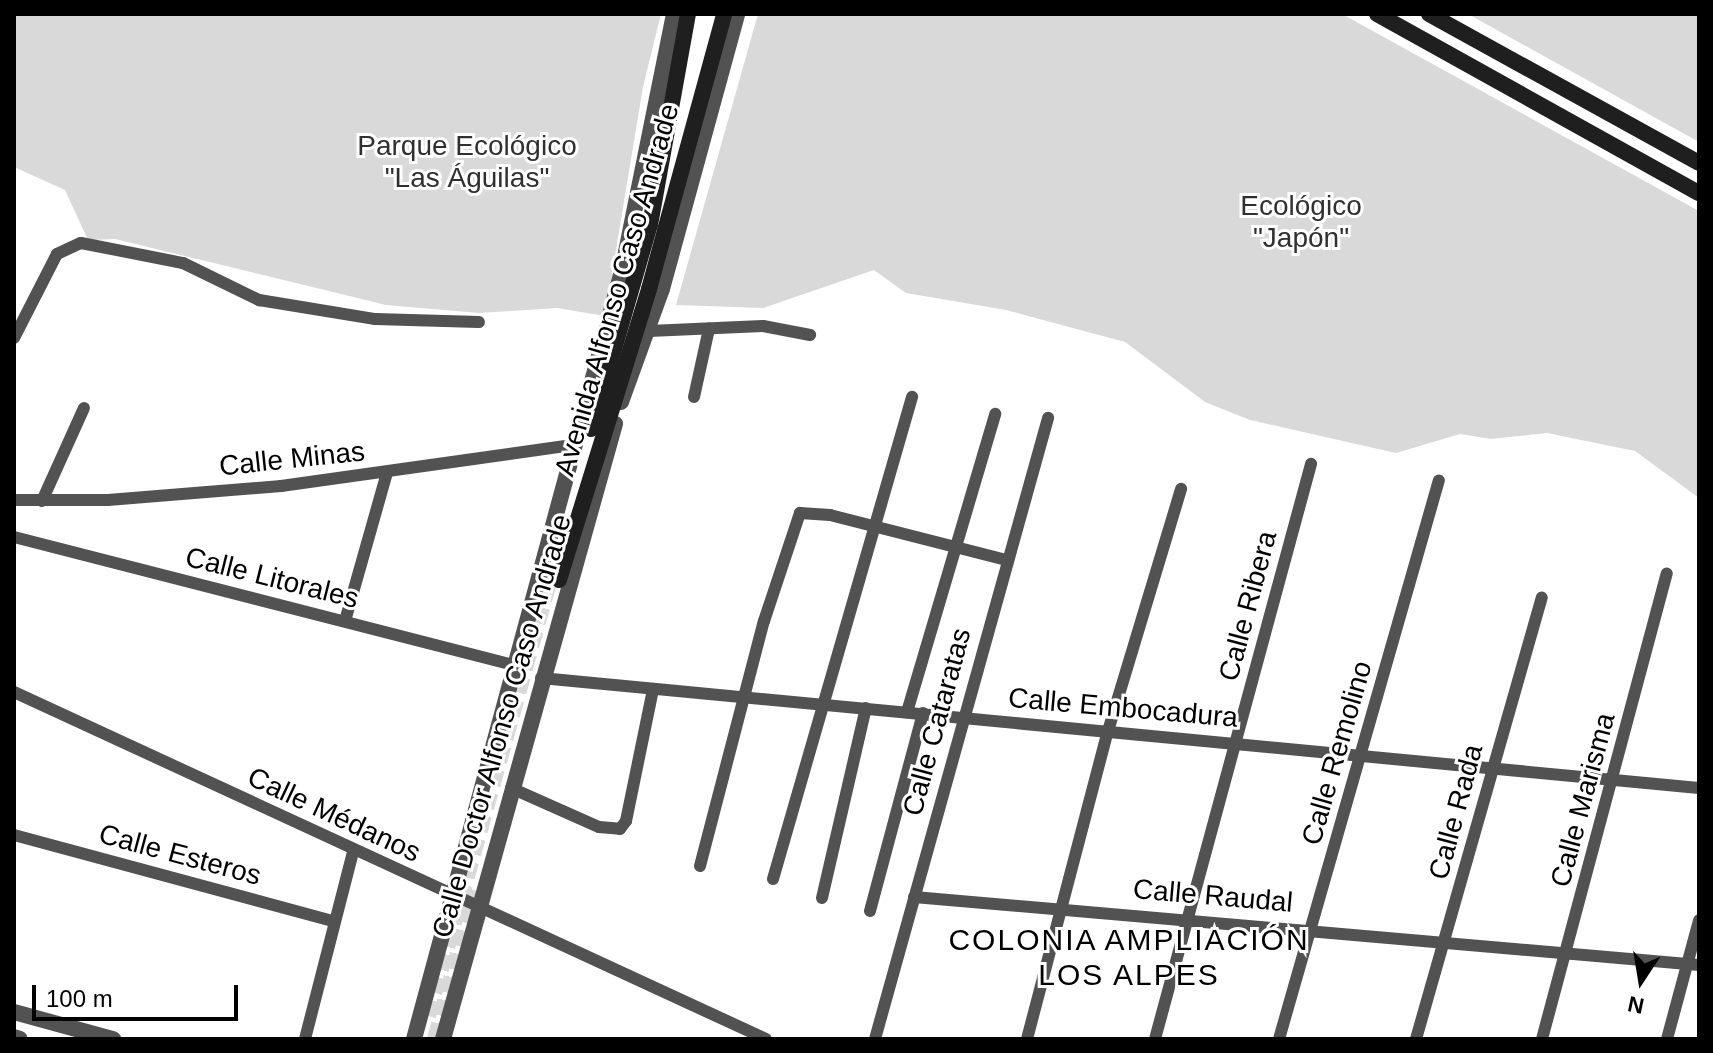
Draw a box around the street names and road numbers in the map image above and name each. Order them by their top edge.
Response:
street label: Avenida Alfonso Caso Andrade [547,99,687,481]
street label: Calle Minas [218,435,366,483]
street label: Calle Doctor Alfonso Caso Andrade [425,509,579,943]
street label: Calle Ribera [1212,527,1284,685]
street label: Calle Litorales [182,540,362,616]
street label: Calle Cataratas [896,624,978,820]
street label: Calle Remolino [1295,657,1379,849]
street label: Calle Embocadura [1007,681,1239,735]
street label: Calle Marisma [1544,709,1622,891]
street label: Calle Rada [1422,741,1490,883]
street label: Calle Médanos [242,760,426,870]
street label: Calle Esteros [95,817,265,893]
street label: Calle Raudal [1132,872,1294,920]

